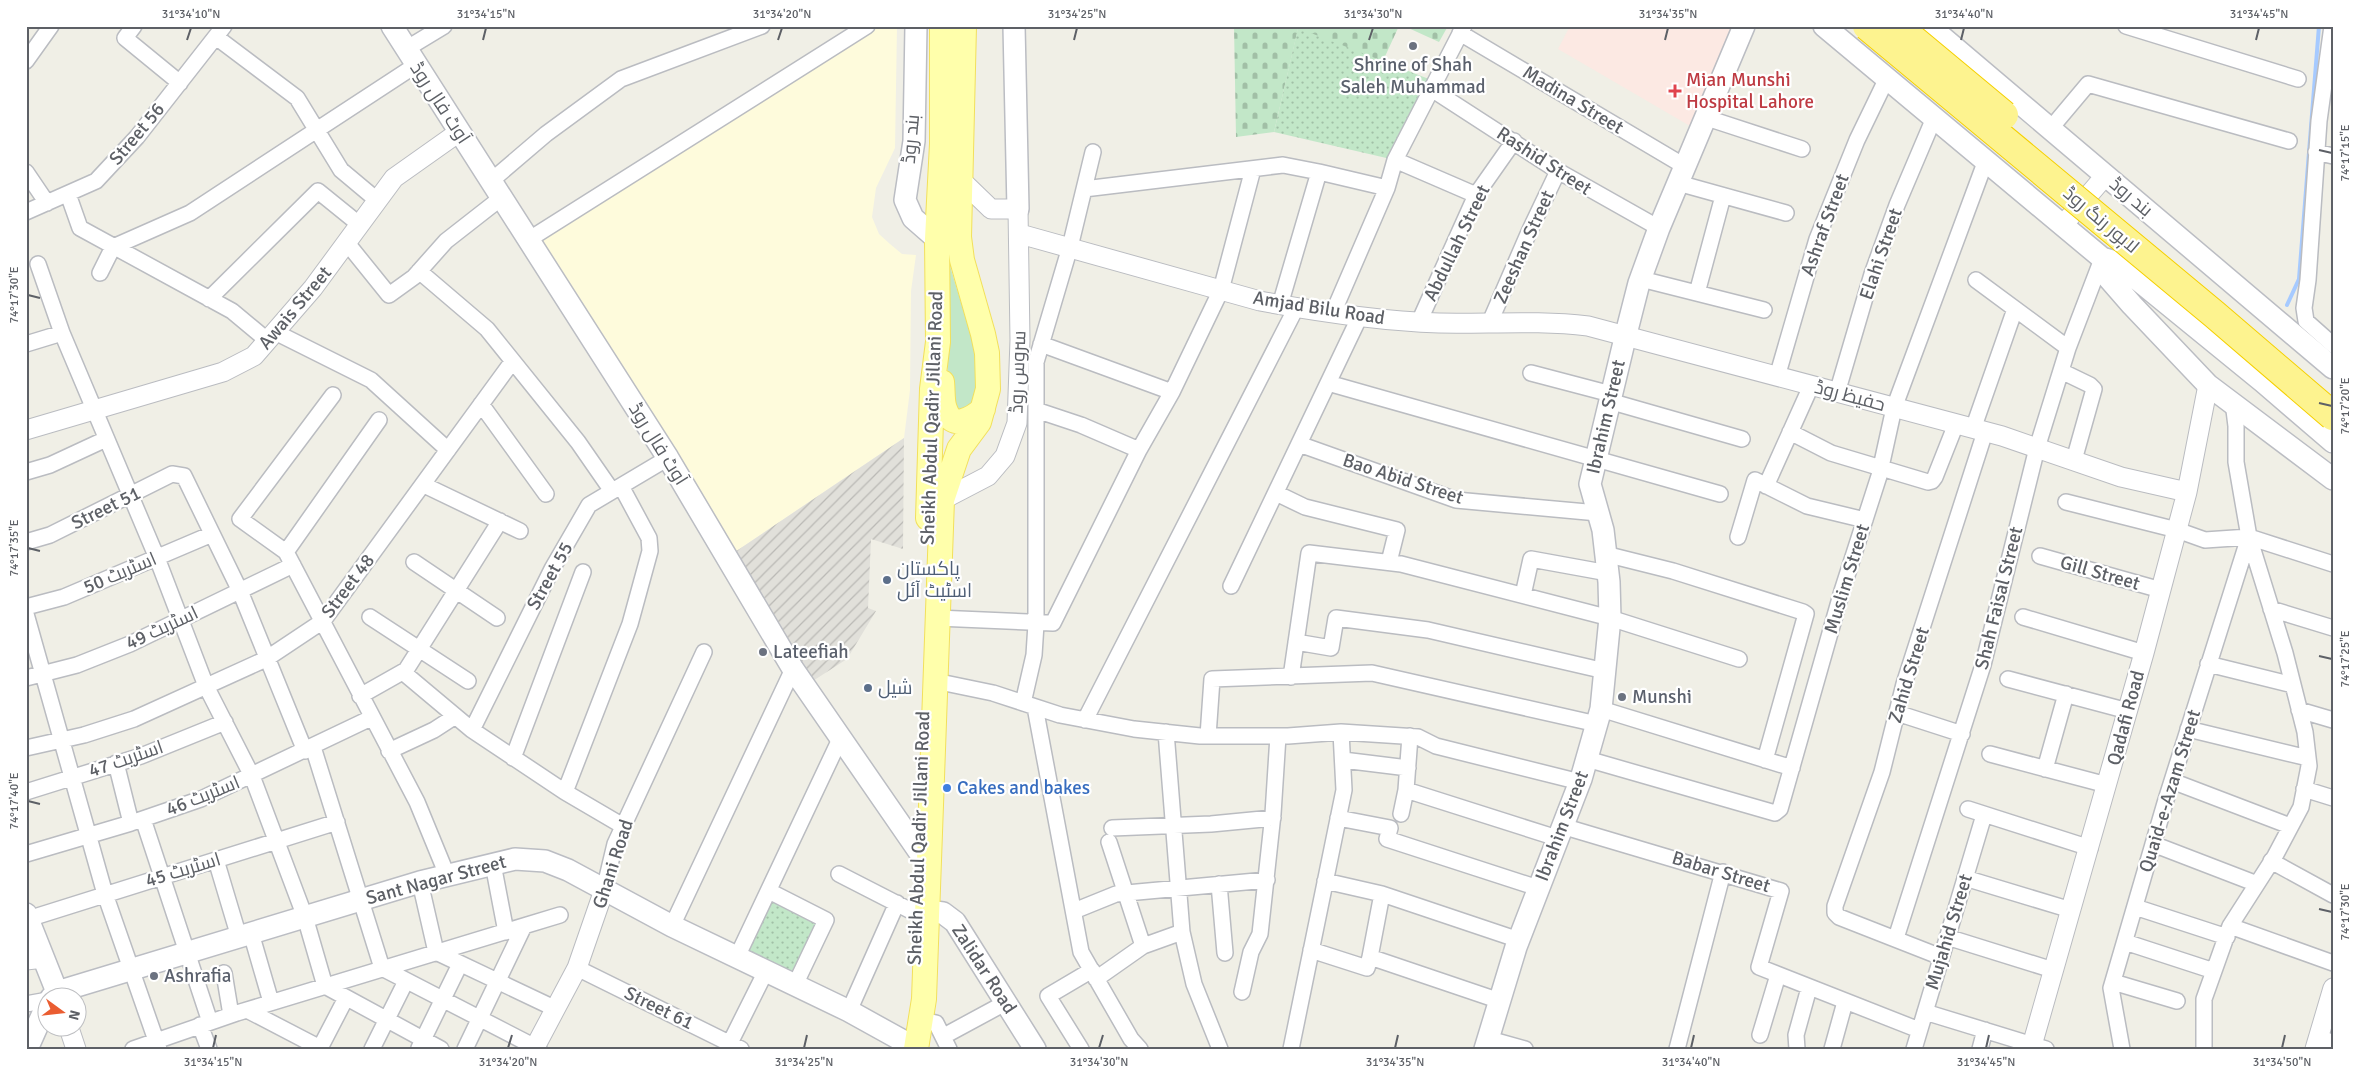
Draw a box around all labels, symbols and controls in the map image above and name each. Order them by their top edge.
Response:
text: 31°34'10"N [162,7,220,22]
text: 31°34'15"N [457,7,515,22]
text: 31°34'20"N [753,7,811,22]
text: 31°34'25"N [1048,7,1106,22]
text: 31°34'30"N [1344,7,1402,22]
text: 31°34'35"N [1639,7,1697,22]
text: 31°34'40"N [1935,7,1993,22]
text: 31°34'45"N [2230,7,2288,22]
marker: Shrine of Shah Saleh Muhammad [1407,40,1419,52]
place label: Shrine of Shah Saleh Muhammad [1340,53,1486,99]
street label: آوٹ فال روڈ [405,57,475,149]
street label: Madina Street [1518,60,1628,140]
place label: Mian Munshi Hospital Lahore [1686,68,1814,114]
marker: Mian Munshi Hospital Lahore [1668,84,1682,98]
street label: Street 56 [104,98,170,170]
street label: بند روڈ [897,113,925,165]
street label: Rashid Street [1492,121,1596,201]
text: 74°17'15"E [2338,124,2353,182]
street label: Ashraf Street [1795,170,1855,279]
street label: بند روڈ [2104,172,2158,222]
street label: Abdullah Street [1418,180,1496,305]
street label: لاہور رنگ روڈ [2058,181,2144,259]
street label: Zeeshan Street [1488,186,1560,307]
street label: Elahi Street [1854,205,1908,303]
street label: Awais Street [253,261,337,355]
text: 74°17'30"E [7,266,22,324]
street label: Amjad Bilu Road [1251,286,1387,330]
street label: Sheikh Abdul Qadir Jillani Road [916,291,948,545]
street label: سروس روڈ [1005,330,1031,414]
street label: Ibrahim Street [1581,357,1631,476]
street label: حفیظ روڈ [1812,375,1888,417]
text: 74°17'20"E [2338,377,2353,435]
street label: آوٹ فال روڈ [623,398,693,490]
street label: Bao Abid Street [1340,448,1467,510]
street label: Street 51 [67,481,145,535]
text: 74°17'35"E [7,519,22,577]
street label: Muslim Street [1819,521,1875,637]
street label: Shah Faisal Street [1970,524,2028,672]
street label: Street 55 [522,538,578,614]
street label: اسٹریٹ 50 [80,547,160,599]
street label: Street 48 [316,549,380,623]
street label: Gill Street [2057,550,2143,596]
place label: پاکستان اسٹیٹ آئل [897,557,972,603]
marker: پاکستان اسٹیٹ آئل [881,574,893,586]
street label: اسٹریٹ 49 [122,601,202,655]
street label: Zahid Street [1883,624,1935,726]
text: 74°17'25"E [2338,630,2353,688]
place label: Lateefiah [773,640,849,664]
marker: Lateefiah [757,646,769,658]
street label: Qadafi Road [2102,668,2150,768]
place label: شیل [878,676,913,700]
marker: شیل [862,682,874,694]
place label: Munshi [1632,685,1692,709]
marker: Munshi [1616,691,1628,703]
street label: Quaid-e-Azam Street [2134,706,2206,875]
street label: Sheikh Abdul Qadir Jillani Road [903,711,935,965]
street label: اسٹریٹ 47 [85,735,167,783]
street label: Ibrahim Street [1530,767,1594,885]
street label: اسٹریٹ 46 [163,770,243,822]
text: 74°17'40"E [7,772,22,830]
place label: Cakes and bakes [957,776,1090,800]
marker: Cakes and bakes [941,782,953,794]
street label: Ghani Road [587,816,639,912]
street label: Babar Street [1669,846,1773,898]
street label: اسٹریٹ 45 [142,847,224,893]
street label: Sant Nagar Street [363,850,509,910]
street label: Mujahid Street [1920,871,1978,993]
text: 74°17'30"E [2338,883,2353,941]
street label: Zalidar Road [946,920,1022,1018]
place label: Ashrafia [164,964,231,988]
marker: Ashrafia [148,970,160,982]
street label: Street 61 [620,981,698,1035]
north arrow [38,988,88,1038]
text: N [65,1008,84,1022]
text: 31°34'15"N [184,1055,242,1070]
text: 31°34'20"N [479,1055,537,1070]
text: 31°34'25"N [775,1055,833,1070]
text: 31°34'30"N [1070,1055,1128,1070]
text: 31°34'35"N [1366,1055,1424,1070]
text: 31°34'40"N [1662,1055,1720,1070]
text: 31°34'45"N [1957,1055,2015,1070]
text: 31°34'50"N [2253,1055,2311,1070]

